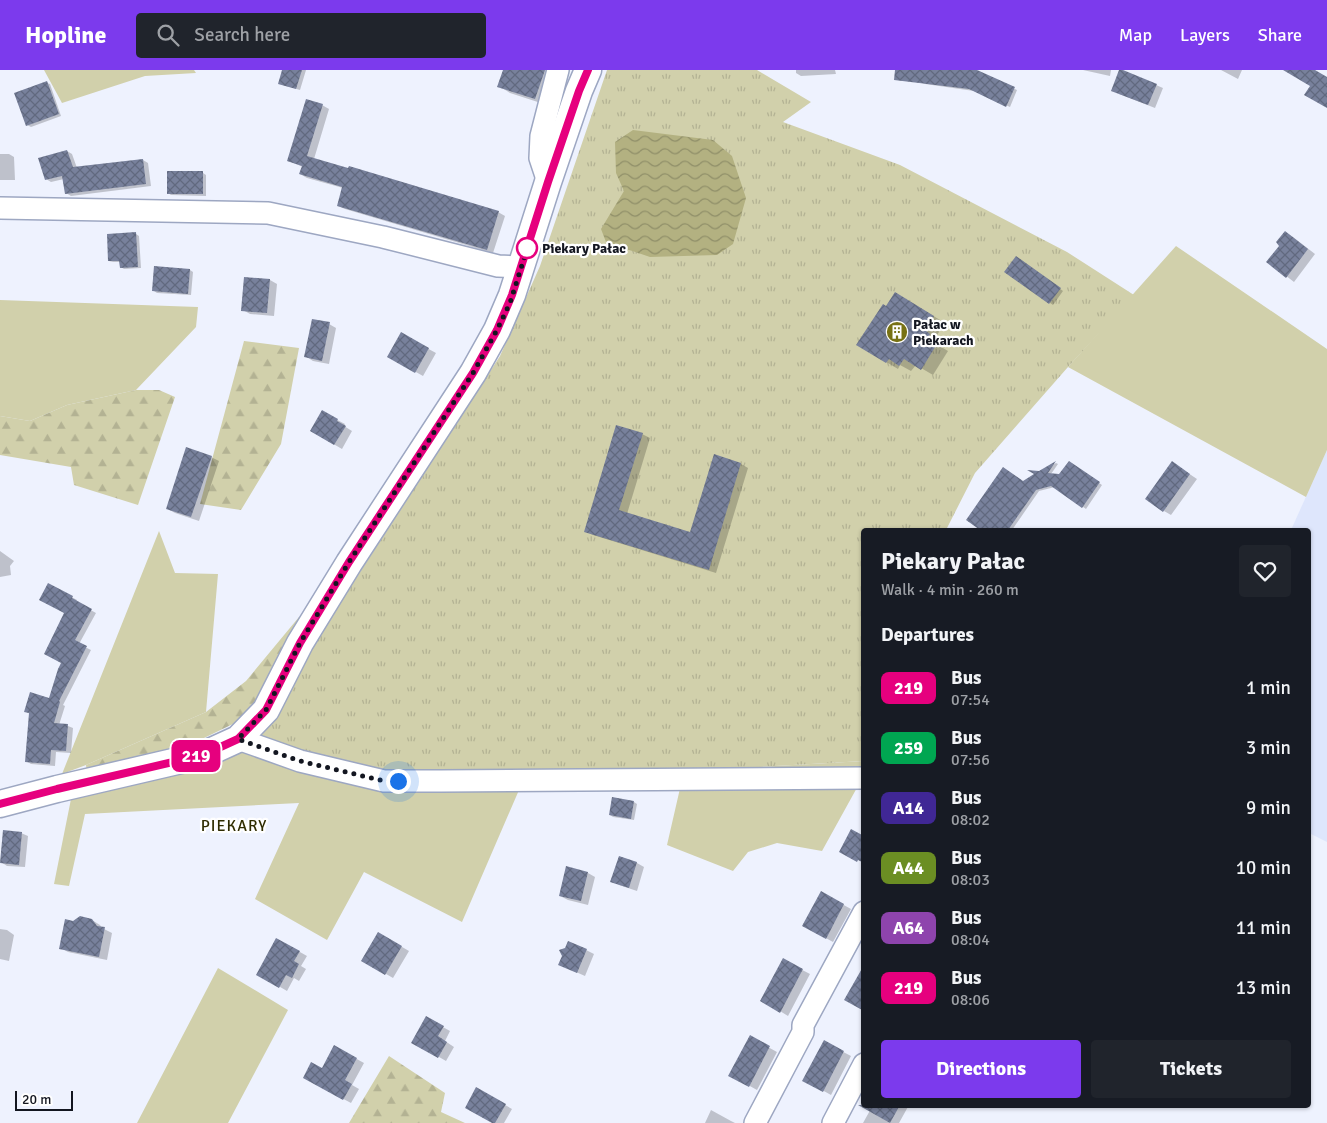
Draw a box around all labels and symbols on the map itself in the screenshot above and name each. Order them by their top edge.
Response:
marker: Piekary Pałac [516,237,538,259]
place label: Piekary Pałac [542,240,626,257]
place label: Pałac w Piekarach [913,316,974,349]
building icon: Pałac w Piekarach [885,320,909,344]
line badge: 219 [167,740,225,772]
your location [386,769,411,794]
district label: PIEKARY [201,816,267,836]
scale bar [15,1088,72,1111]

